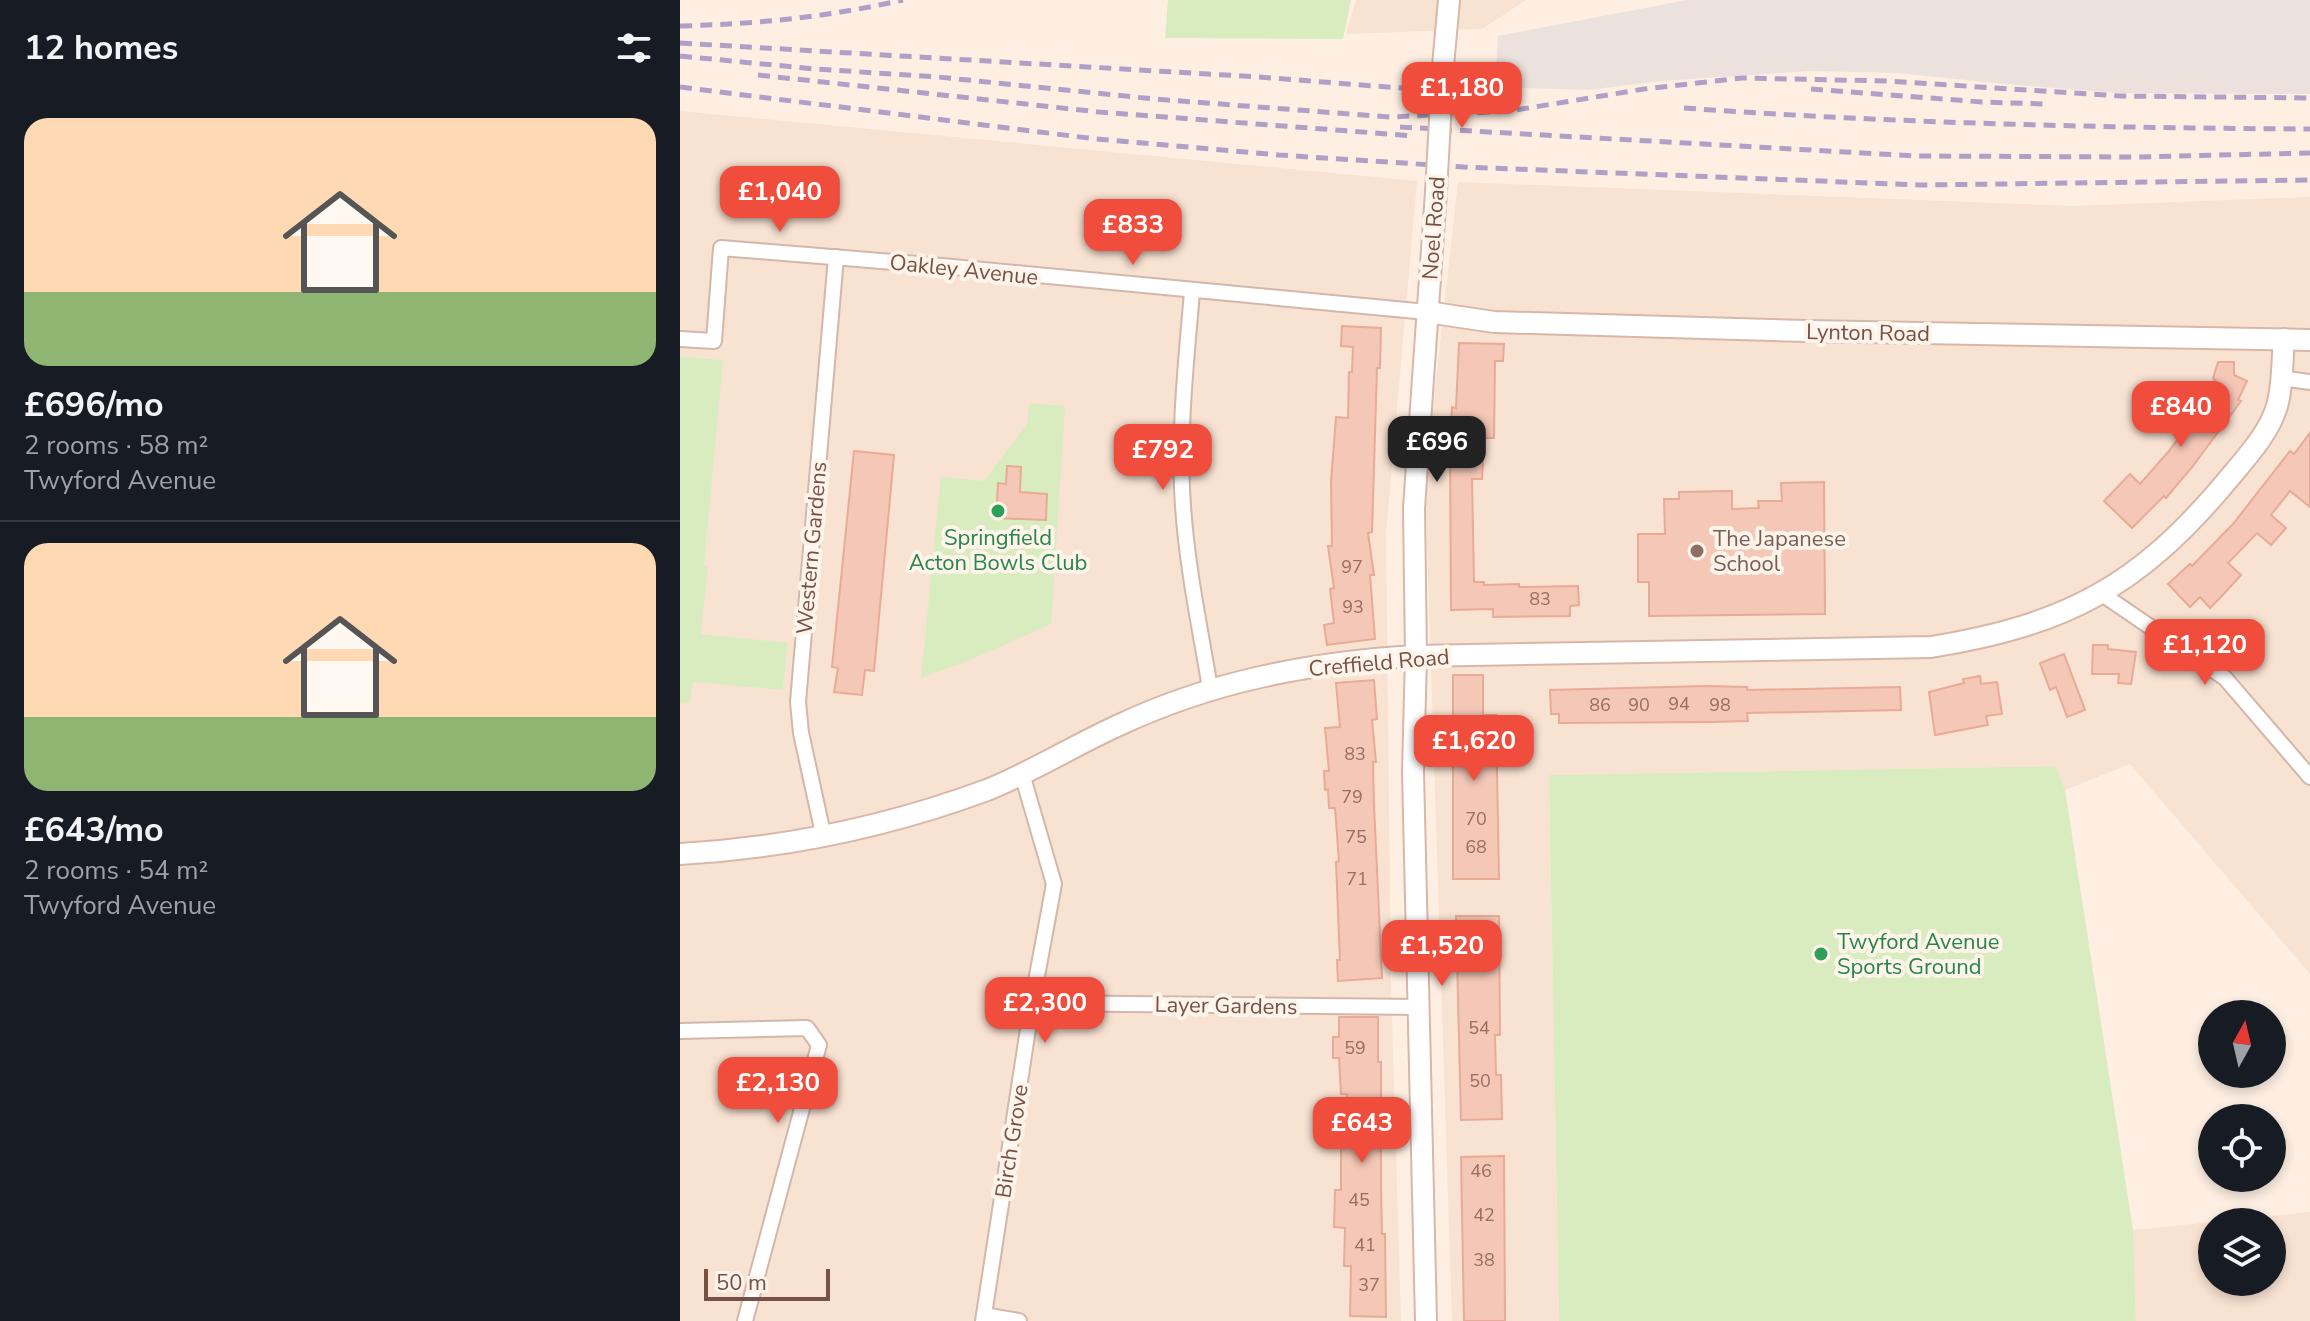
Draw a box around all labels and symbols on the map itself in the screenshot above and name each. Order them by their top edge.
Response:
pin: £1,180 [1397,62,1527,130]
pin: £1,040 [715,166,845,234]
street label: Noel Road [1415,175,1453,281]
pin: £833 [1086,199,1180,267]
street label: Oakley Avenue [888,247,1040,293]
street label: Lynton Road [1806,317,1930,349]
pin: £840 [2134,381,2228,449]
pin: £696 [1390,416,1484,484]
pin: £792 [1116,424,1210,492]
street label: Western Gardens [789,460,834,636]
marker: Springfield Acton Bowls Club [989,502,1007,520]
place label: Springfield Acton Bowls Club [909,523,1087,578]
place label: The Japanese School [1713,524,1846,579]
marker: The Japanese School [1688,542,1706,560]
house number: 97 [1341,555,1363,579]
house number: 83 [1529,587,1551,611]
house number: 93 [1342,595,1364,619]
pin: £1,120 [2140,619,2270,687]
street label: Creffield Road [1307,642,1451,684]
house number: 94 [1668,692,1690,716]
house number: 86 [1589,693,1611,717]
house number: 90 [1628,693,1650,717]
house number: 98 [1709,693,1731,717]
pin: £1,620 [1409,715,1539,783]
house number: 83 [1344,742,1366,766]
house number: 79 [1341,785,1363,809]
house number: 70 [1465,807,1487,831]
house number: 75 [1345,825,1367,849]
house number: 68 [1465,835,1487,859]
house number: 71 [1346,867,1368,891]
pin: £1,520 [1377,920,1507,988]
place label: Twyford Avenue Sports Ground [1837,927,2000,982]
marker: Twyford Avenue Sports Ground [1812,945,1830,963]
pin: £2,300 [980,977,1110,1045]
street label: Layer Gardens [1154,990,1298,1022]
north arrow [2198,1000,2286,1088]
house number: 54 [1468,1016,1490,1040]
house number: 59 [1344,1036,1366,1060]
pin: £2,130 [713,1057,843,1125]
house number: 50 [1469,1069,1491,1093]
street label: Birch Grove [988,1082,1036,1200]
pin: £643 [1315,1097,1409,1165]
house number: 46 [1470,1159,1492,1183]
house number: 45 [1348,1188,1370,1212]
house number: 42 [1473,1203,1495,1227]
house number: 41 [1354,1233,1376,1257]
house number: 38 [1473,1248,1495,1272]
scale bar [704,1265,830,1301]
house number: 37 [1358,1273,1380,1297]

